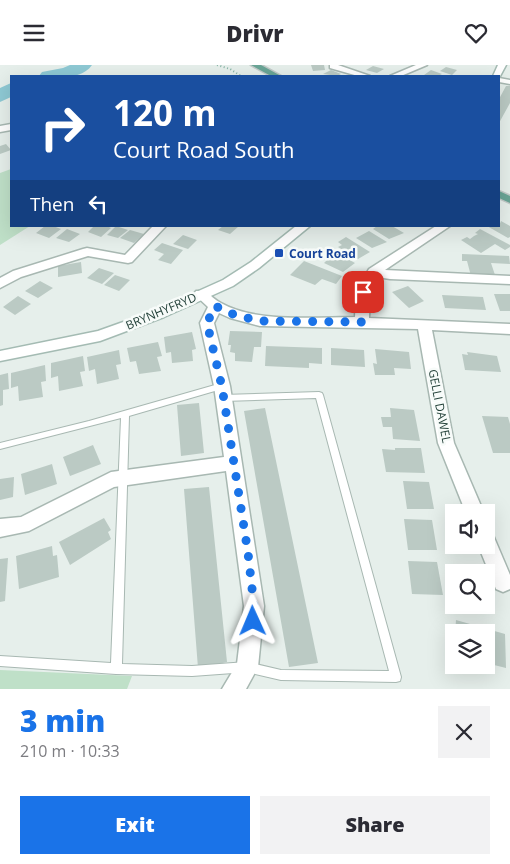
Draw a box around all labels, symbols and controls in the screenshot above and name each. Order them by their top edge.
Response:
text: Drivr [226,18,284,48]
icon: menu [20,19,48,47]
icon: heart [462,19,490,47]
text: 120 m [113,89,217,136]
icon: right [30,95,95,160]
text: Court Road South [113,134,294,164]
icon: left [84,190,112,218]
text: Then [30,191,74,217]
place label: Court Road [289,245,356,262]
marker: Court Road [273,247,285,259]
pin [342,271,384,313]
icon: arrive [349,278,377,306]
street label: BRYNHYFRYD [123,288,199,334]
street label: GELLI DAWEL [425,368,455,444]
map controls [445,504,495,674]
button: sound [445,504,495,554]
button: search [445,564,495,614]
position arrow [226,594,278,646]
button: layers [445,624,495,674]
text: 3 min [20,700,105,741]
button: close [438,706,490,758]
text: 210 m · 10:33 [20,740,120,762]
button: Exit [20,796,250,854]
button: Share [260,796,490,854]

